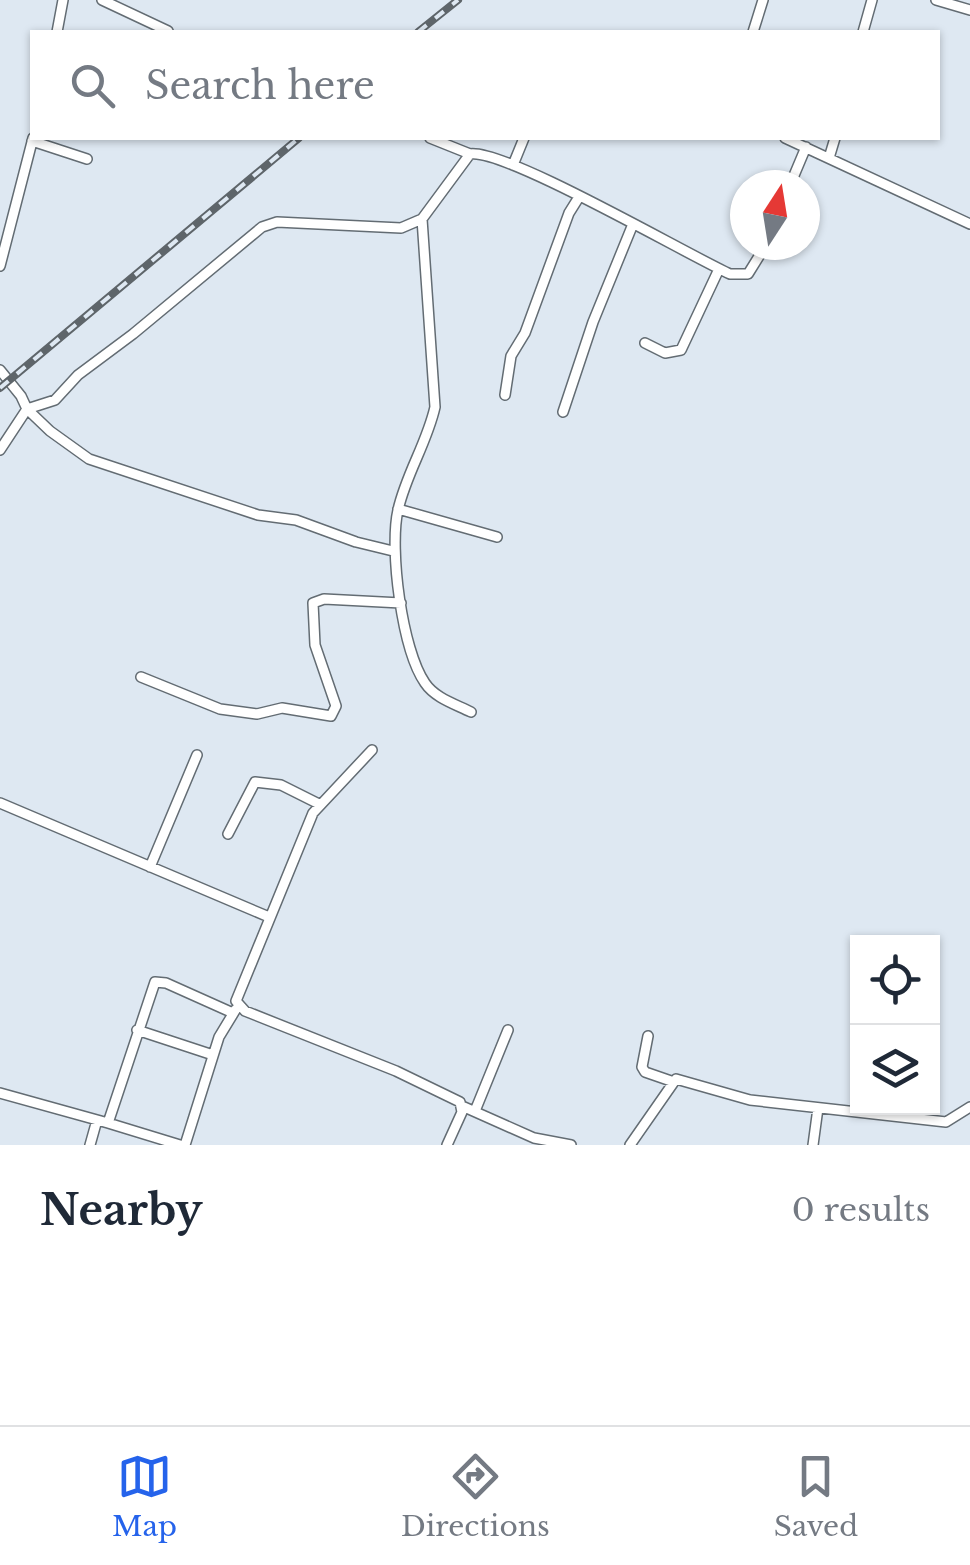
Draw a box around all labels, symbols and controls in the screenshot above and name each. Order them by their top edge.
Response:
search box [30,30,940,140]
icon: search [65,58,120,113]
text: Search here [145,62,375,109]
north arrow [730,170,820,260]
map controls [850,935,940,1115]
button: locate [850,935,940,1025]
button: layers [850,1025,940,1115]
text: Nearby [40,1184,203,1236]
text: 0 results [792,1190,930,1230]
tab: Map [112,1449,177,1544]
tab: Directions [401,1449,550,1544]
tab: Saved [774,1449,858,1544]

